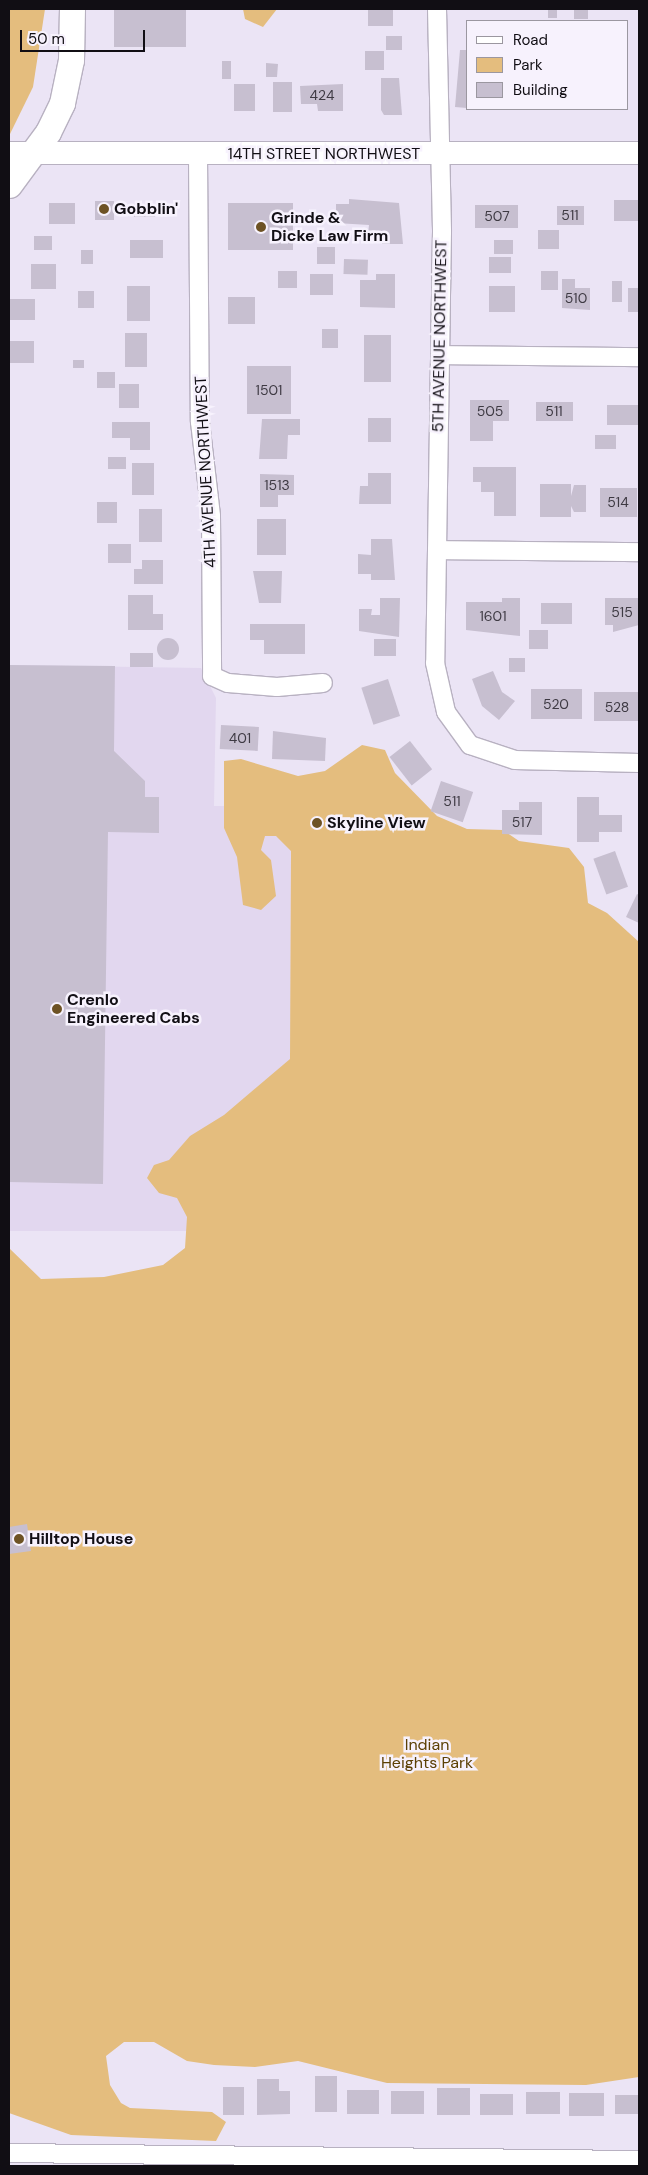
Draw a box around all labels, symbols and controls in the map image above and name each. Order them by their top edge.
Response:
scale bar [22,20,148,52]
legend [466,20,628,110]
text: 50 m [28,29,65,49]
text: Road [513,30,548,50]
text: Park [513,55,543,75]
text: Building [513,80,568,100]
house number: 424 [310,87,334,103]
street label: 14TH STREET NORTHWEST [228,144,420,164]
place label: Gobblin' [114,199,178,219]
marker: Gobblin' [98,203,110,215]
house number: 511 [561,207,579,223]
place label: Grinde & Dicke Law Firm [271,208,388,246]
house number: 507 [484,208,510,224]
marker: Grinde & Dicke Law Firm [255,221,267,233]
street label: 5TH AVENUE NORTHWEST [429,240,451,432]
house number: 510 [565,290,587,306]
street label: 4TH AVENUE NORTHWEST [191,376,221,568]
house number: 1501 [256,382,282,398]
house number: 505 [477,403,503,419]
house number: 511 [545,403,563,419]
house number: 1513 [264,477,290,493]
house number: 514 [607,494,629,510]
house number: 515 [611,604,633,620]
house number: 1601 [479,608,507,624]
house number: 520 [543,696,569,712]
house number: 528 [605,699,629,715]
house number: 401 [229,730,251,746]
house number: 511 [443,793,461,809]
place label: Skyline View [327,813,426,833]
house number: 517 [512,814,532,830]
marker: Skyline View [311,817,323,829]
place label: Crenlo Engineered Cabs [67,990,200,1028]
marker: Crenlo Engineered Cabs [51,1003,63,1015]
place label: Hilltop House [29,1529,133,1549]
marker: Hilltop House [13,1533,25,1545]
park label: Indian Heights Park [381,1735,473,1773]

